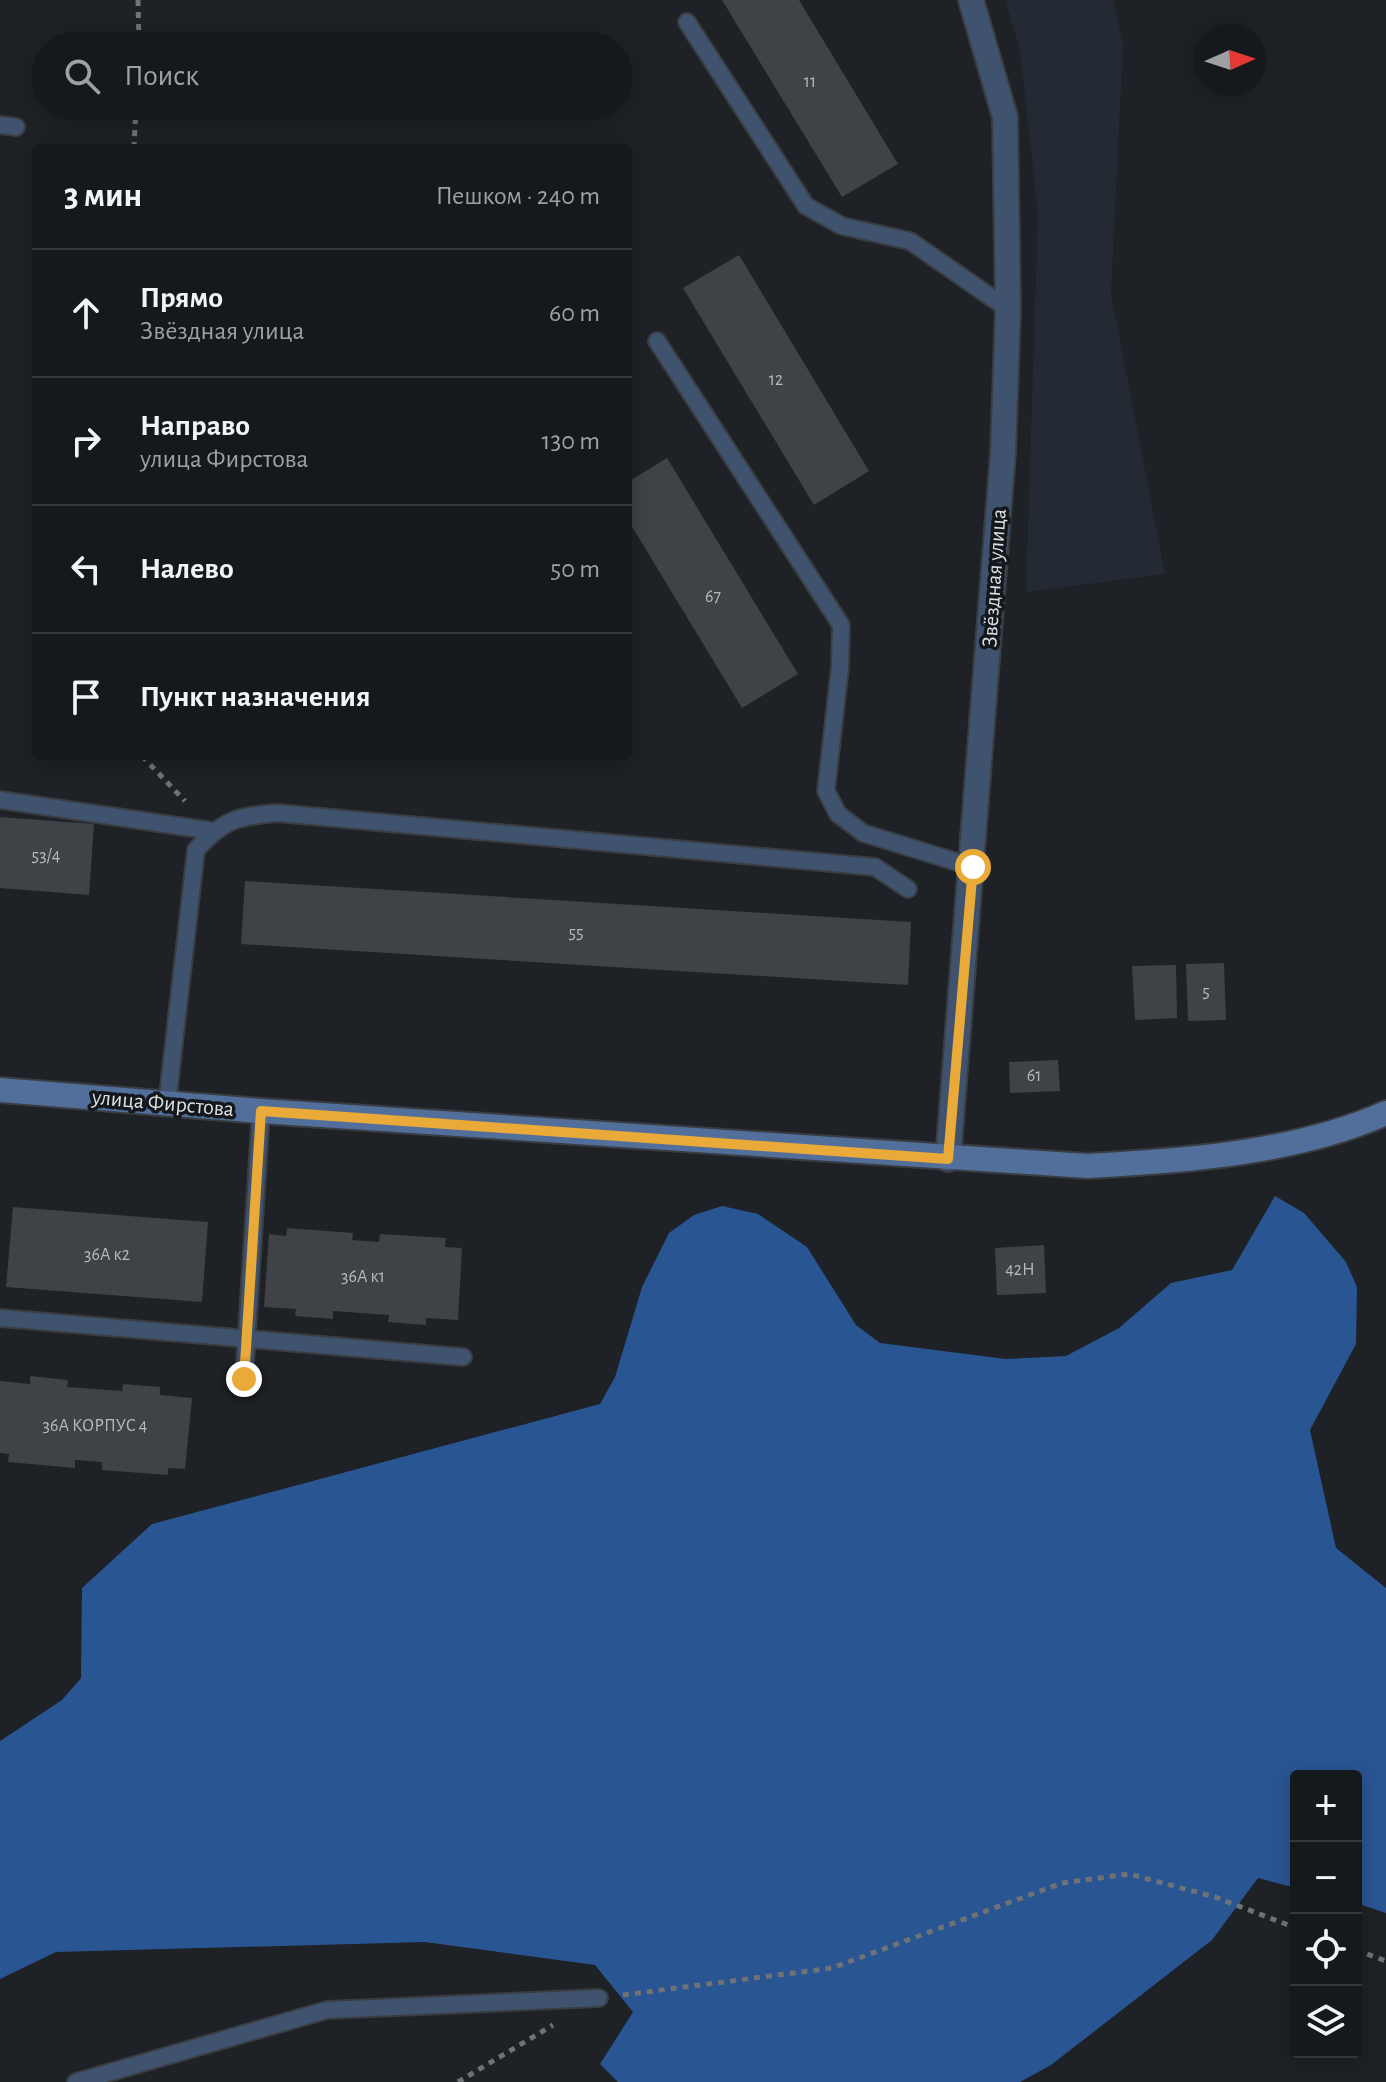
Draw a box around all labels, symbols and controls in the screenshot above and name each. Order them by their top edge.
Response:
north arrow [1194,24,1266,96]
search box [32,32,632,120]
icon: search [60,54,104,98]
text: Поиск [124,61,199,91]
house number: 11 [804,73,816,91]
text: 3 мин [64,179,142,213]
text: Пешком · 240 m [436,183,600,209]
text: Прямо [140,283,223,313]
icon: ahead [64,291,108,335]
text: 60 m [549,300,600,326]
text: Звёздная улица [140,318,304,344]
house number: 12 [769,371,783,389]
text: Направо [140,411,250,441]
icon: right [64,419,108,463]
text: 130 m [542,428,600,454]
text: улица Фирстова [140,446,308,472]
street label: Звёздная улица [978,508,1010,648]
icon: left [64,547,108,591]
text: Налево [140,554,234,584]
text: 50 m [550,556,600,582]
house number: 67 [705,588,721,606]
icon: arrive [64,675,108,719]
text: Пункт назначения [140,682,371,712]
house number: 53/4 [32,847,61,865]
route start [955,849,991,885]
house number: 55 [568,924,584,942]
house number: 5 [1202,983,1210,1001]
house number: 61 [1027,1067,1041,1085]
street label: улица Фирстова [90,1086,235,1120]
house number: 36А к2 [84,1246,130,1264]
house number: 42Н [1005,1261,1035,1279]
house number: 36А к1 [341,1268,385,1286]
route end [226,1361,262,1397]
house number: 36А КОРПУС 4 [43,1417,148,1435]
map controls [1290,1770,1362,2058]
button: + [1290,1770,1362,1842]
button: − [1290,1842,1362,1914]
button: locate [1290,1914,1362,1986]
button: layers [1290,1986,1362,2058]

